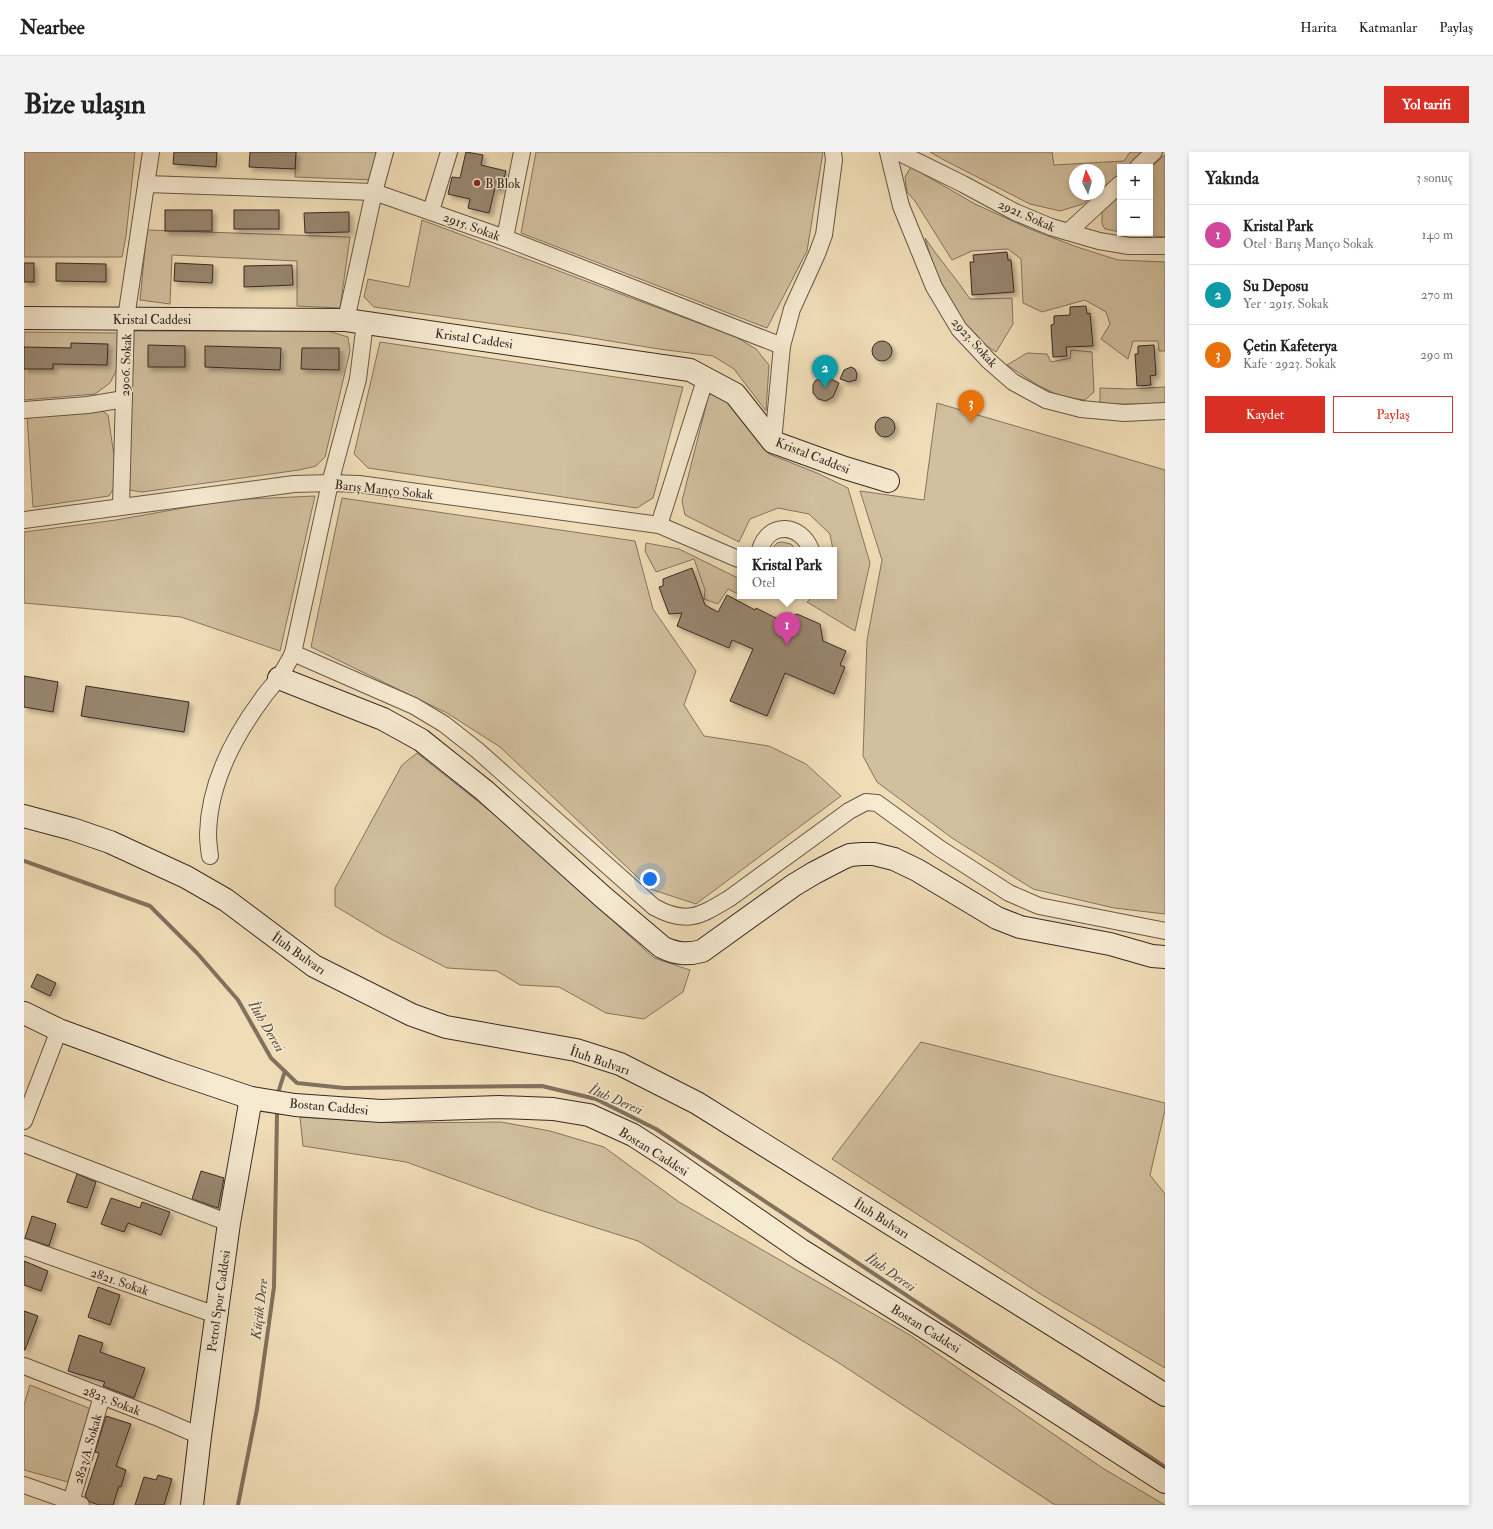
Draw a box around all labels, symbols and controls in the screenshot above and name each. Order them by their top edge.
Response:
text: Nearbee [20,16,85,40]
text: Harita [1300,19,1337,36]
text: Katmanlar [1359,19,1417,36]
text: Paylaş [1439,19,1473,36]
button: Yol tarifi [1384,86,1469,123]
text: Bize ulaşın [24,87,146,122]
north arrow [1069,164,1105,200]
map controls [1117,164,1153,236]
button: + [1117,164,1153,200]
text: Yakında [1205,168,1259,189]
text: 3 sonuç [1416,170,1453,186]
place label: B Blok [485,176,521,192]
marker: B Blok [472,178,482,188]
street label: 2921. Sokak [996,196,1058,236]
button: − [1117,200,1153,236]
street label: 2915. Sokak [441,209,503,245]
text: Kristal Park [1243,217,1314,236]
text: 1 [1216,227,1220,243]
text: 140 m [1422,227,1453,243]
text: Otel · Barış Manço Sokak [1243,236,1374,252]
text: Su Deposu [1243,277,1308,296]
text: 2 [1215,287,1221,303]
text: 270 m [1421,287,1453,303]
text: Yer · 2915. Sokak [1243,296,1329,312]
street label: Kristal Caddesi [113,312,192,328]
street label: 2923. Sokak [948,315,1001,371]
street label: Kristal Caddesi [434,326,514,352]
street label: 2906. Sokak [117,333,135,397]
text: Çetin Kafeterya [1243,337,1337,356]
text: 3 [1216,347,1221,363]
text: 290 m [1420,347,1453,363]
pin: 2 [812,355,838,388]
text: Kafe · 2923. Sokak [1243,356,1336,372]
pin: 3 [958,390,984,423]
button: Kaydet [1205,396,1325,433]
button: Paylaş [1333,396,1453,433]
street label: Kristal Caddesi [773,434,853,478]
street label: Barış Manço Sokak [334,477,435,503]
popup [737,547,837,599]
text: Kristal Park [752,556,822,575]
text: Otel [752,575,775,591]
pin: 1 [774,612,800,645]
your location [640,869,660,889]
street label: İluh Bulvarı [268,929,330,979]
water label: İluh Deresi [244,997,289,1055]
street label: İluh Bulvarı [568,1042,633,1079]
water label: İluh Deresi [585,1080,646,1119]
street label: Bostan Caddesi [289,1096,370,1118]
street label: Bostan Caddesi [616,1124,692,1180]
street label: İluh Bulvarı [851,1195,913,1242]
street label: Petrol Spor Caddesi [204,1249,235,1353]
water label: İluh Deresi [861,1249,919,1296]
street label: 2821. Sokak [89,1265,152,1300]
water label: Küçük Dere [247,1277,272,1341]
street label: Bostan Caddesi [888,1301,964,1357]
street label: 2823. Sokak [80,1383,144,1420]
street label: 2823/A. Sokak [70,1412,106,1486]

